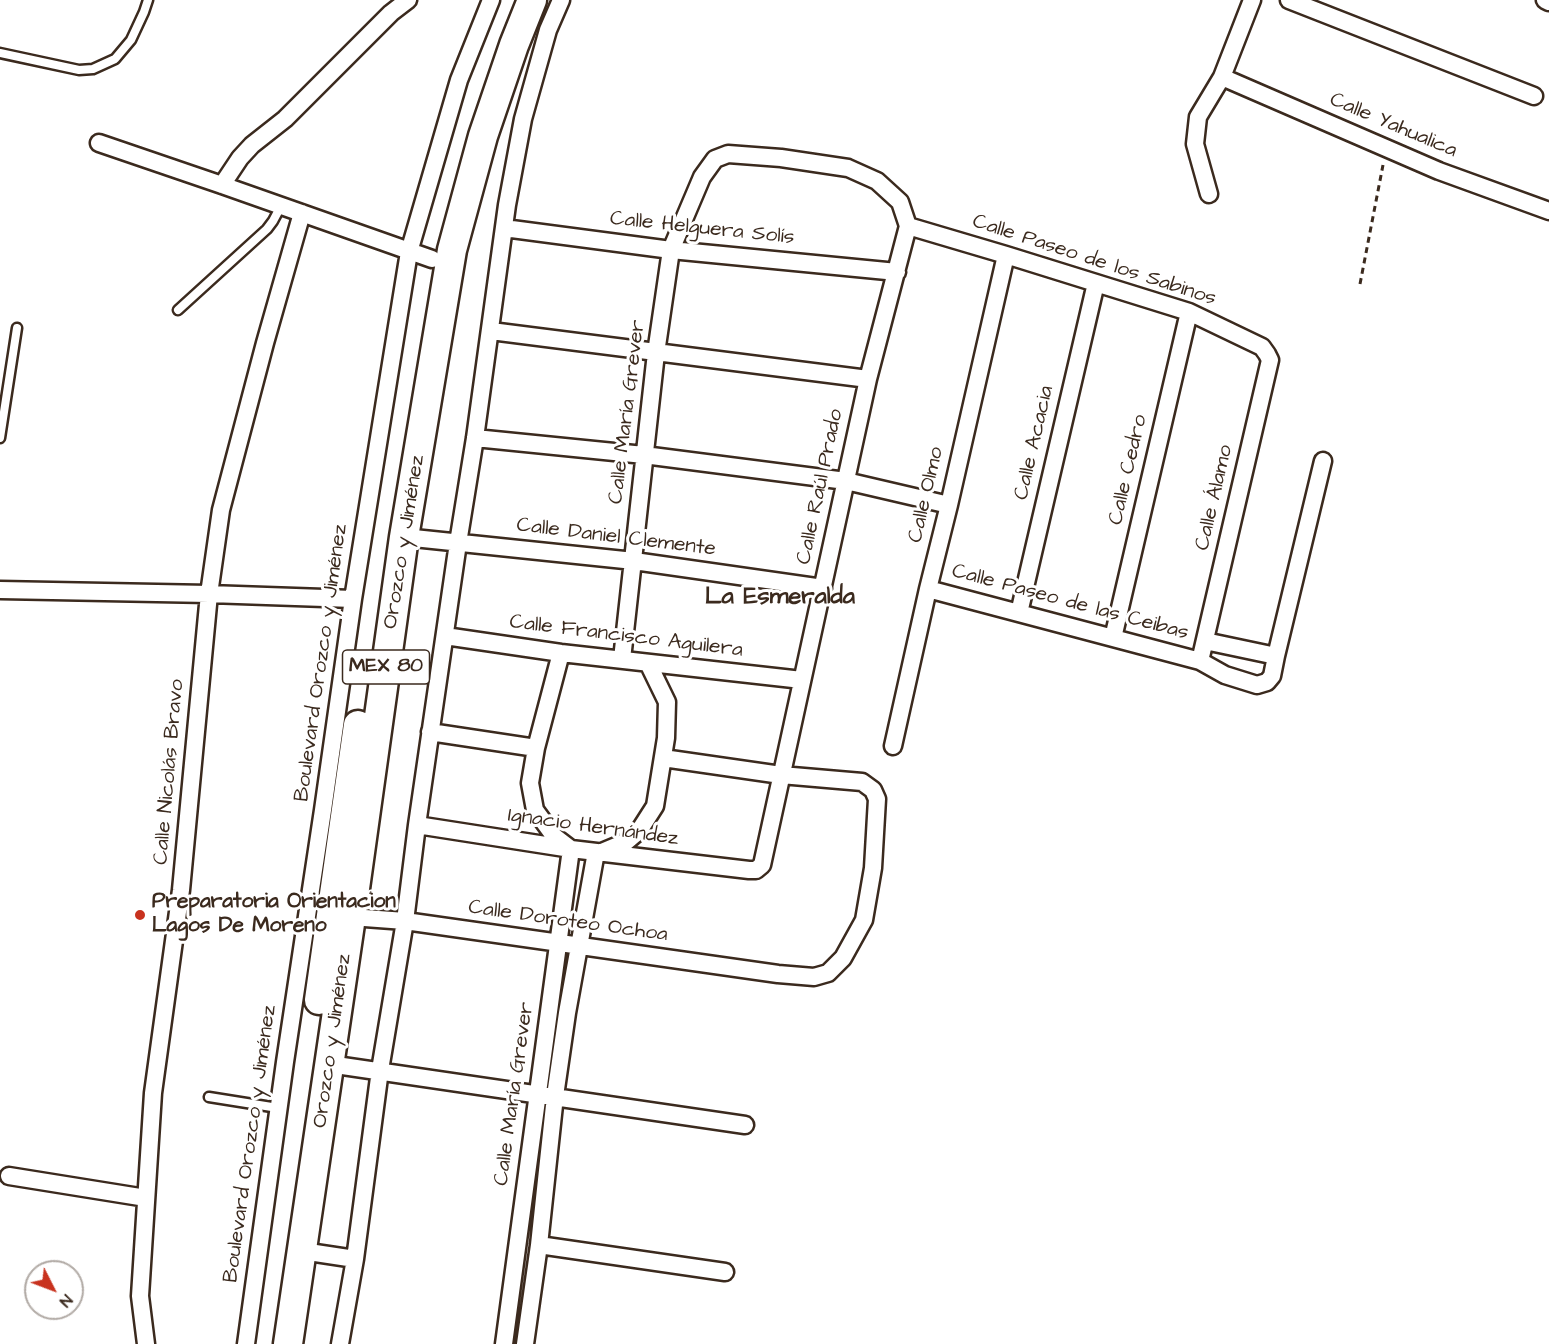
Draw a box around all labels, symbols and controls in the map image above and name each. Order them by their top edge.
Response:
street label: Calle Yahualica [1325,88,1461,164]
street label: Calle Helguera Solís [609,207,795,251]
street label: Calle Paseo de los Sabinos [969,210,1219,312]
street label: Calle María Grever [604,319,652,505]
street label: Calle Acacia [1010,383,1060,503]
street label: Calle Raúl Prado [792,407,850,567]
street label: Calle Cedro [1104,412,1154,528]
street label: Calle Álamo [1191,443,1239,553]
street label: Calle Olmo [904,445,950,545]
street label: Orozco y Jiménez [379,453,431,631]
street label: Calle Daniel Clemente [515,513,717,563]
street label: Boulevard Orozco y Jiménez [290,523,354,803]
street label: Calle Paseo de las Ceibas [949,559,1191,647]
district label: La Esmeralda [705,584,855,612]
street label: Calle Francisco Aguilera [508,610,744,664]
road number: MEX 80 [342,650,430,684]
street label: Calle Nicolás Bravo [149,678,191,866]
street label: Ignacio Hernández [506,804,680,852]
place label: Preparatoria Orientacion Lagos De Moreno [152,890,396,940]
street label: Calle Doroteo Ochoa [467,896,669,948]
marker: Preparatoria Orientacion Lagos De Moreno [133,908,147,922]
street label: Orozco y Jiménez [308,952,358,1130]
street label: Calle María Grever [490,1001,540,1187]
street label: Boulevard Orozco y Jiménez [219,1004,283,1284]
north arrow [24,1260,84,1320]
text: N [54,1290,77,1312]

